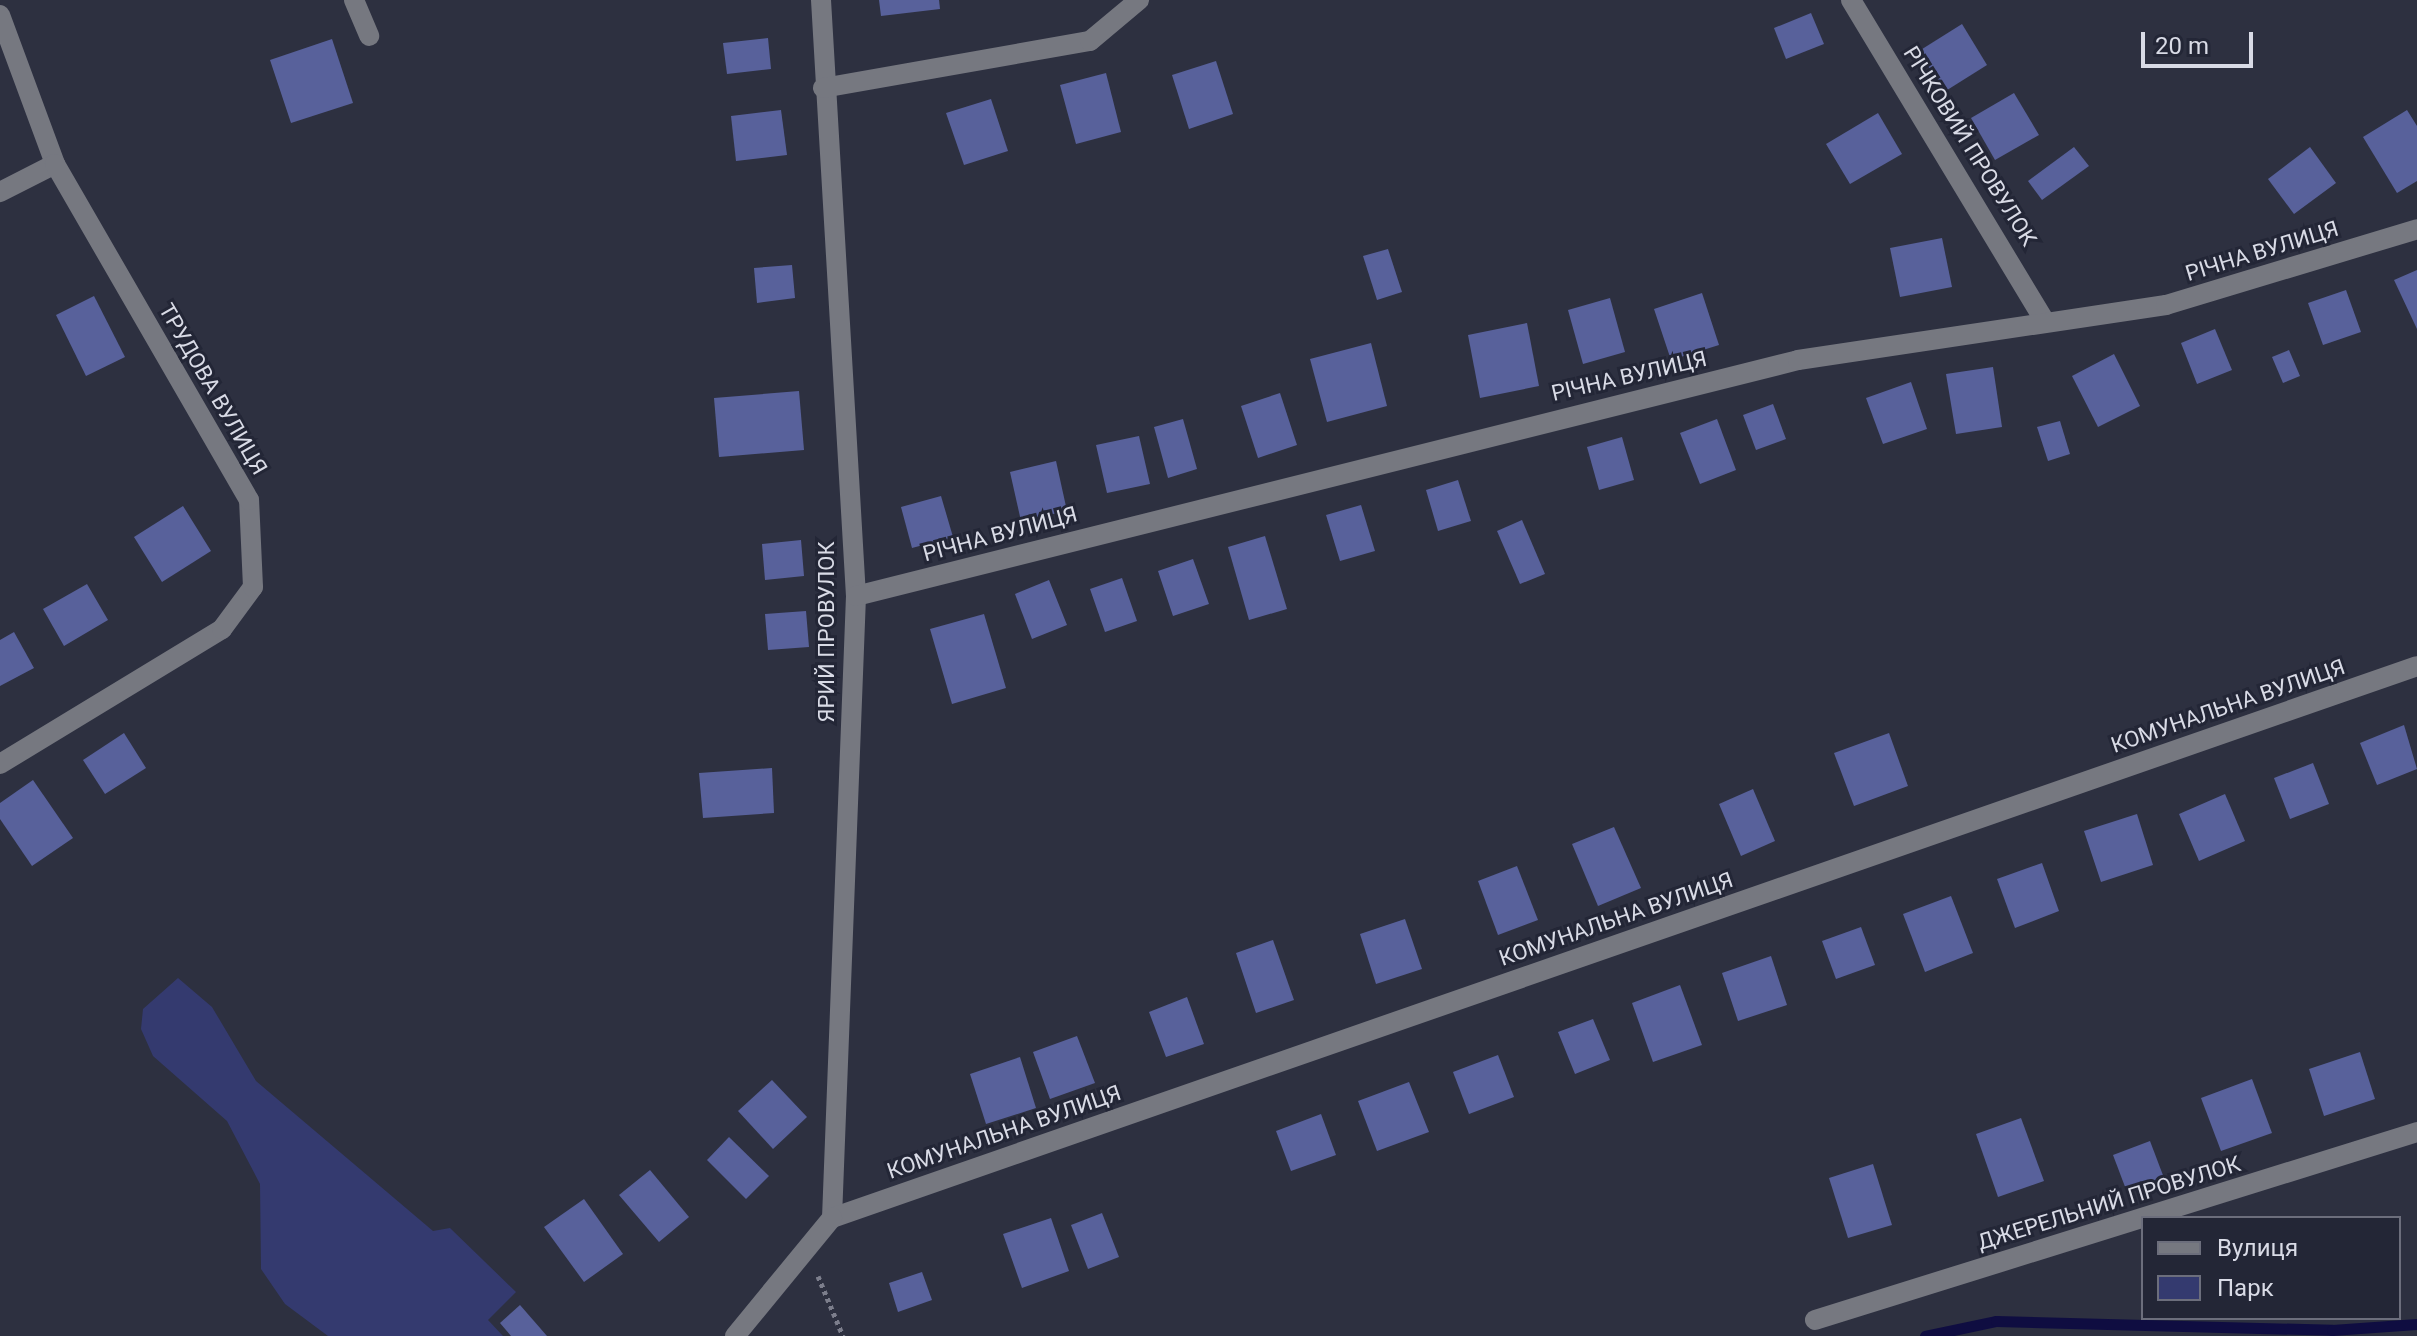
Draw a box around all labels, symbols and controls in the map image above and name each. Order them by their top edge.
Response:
scale bar [2145,16,2257,66]
text: 20 m [2155,32,2209,60]
street label: РІЧКОВИЙ ПРОВУЛОК [1898,41,2042,251]
street label: РІЧНА ВУЛИЦЯ [2182,215,2342,287]
street label: ТРУДОВА ВУЛИЦЯ [153,299,273,479]
street label: РІЧНА ВУЛИЦЯ [1549,345,1709,407]
street label: РІЧНА ВУЛИЦЯ [920,501,1080,567]
street label: ЯРИЙ ПРОВУЛОК [814,541,840,723]
street label: КОМУНАЛЬНА ВУЛИЦЯ [2108,654,2348,758]
street label: КОМУНАЛЬНА ВУЛИЦЯ [1496,867,1736,971]
street label: КОМУНАЛЬНА ВУЛИЦЯ [884,1080,1124,1184]
street label: ДЖЕРЕЛЬНИЙ ПРОВУЛОК [1974,1150,2244,1256]
legend [2141,1216,2401,1320]
text: Вулиця [2217,1234,2298,1262]
text: Парк [2217,1274,2274,1302]

